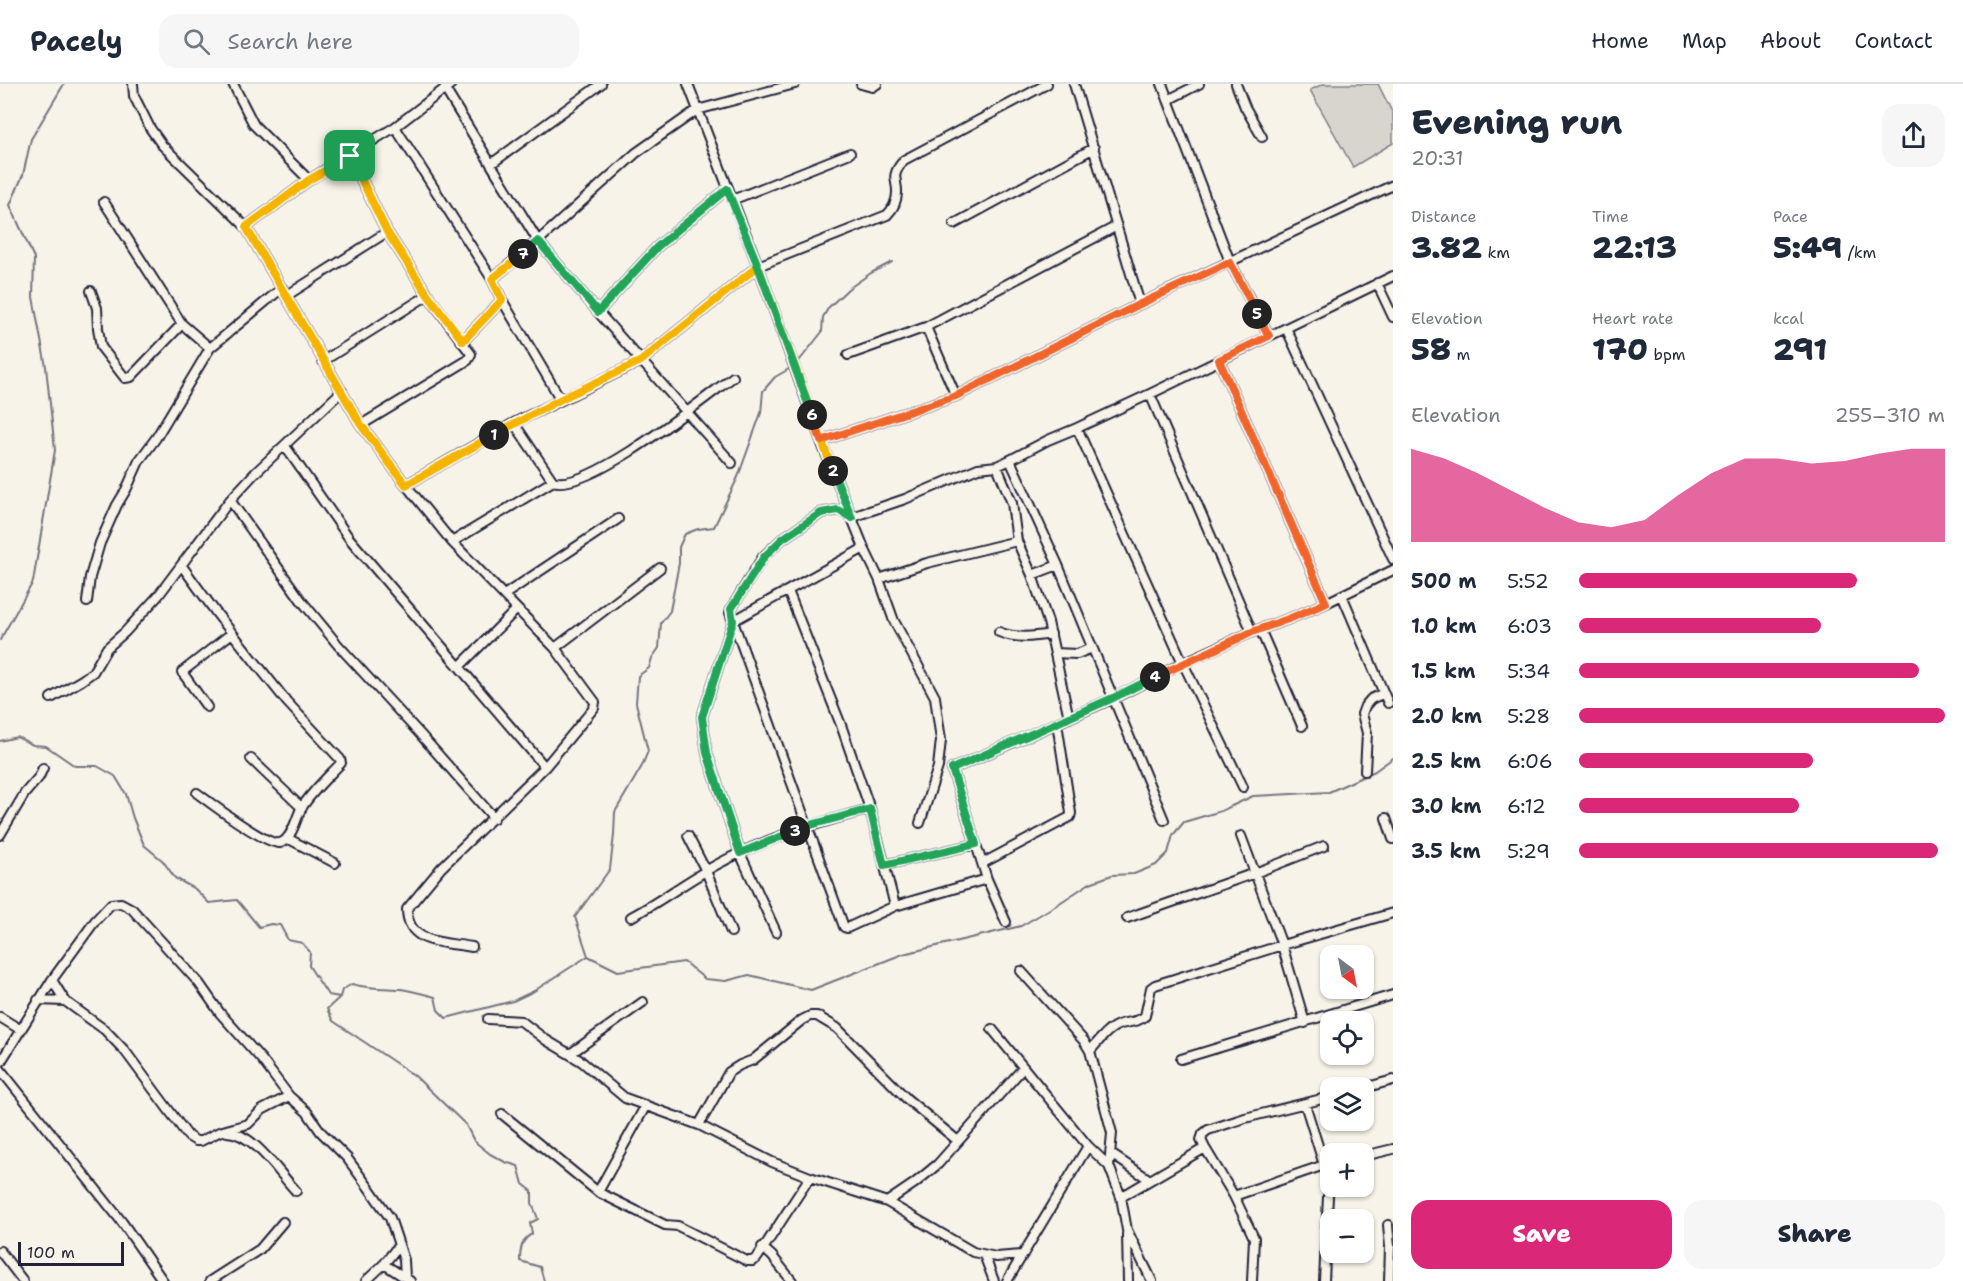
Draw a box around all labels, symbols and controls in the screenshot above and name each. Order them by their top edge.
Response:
search box [159,14,579,68]
text: Pacely [30,22,123,60]
icon: search [180,25,213,58]
text: Search here [228,27,353,56]
text: Home [1591,27,1649,55]
text: Map [1682,27,1727,55]
text: About [1760,27,1821,55]
text: Contact [1854,27,1933,55]
text: Evening run [1411,100,1622,145]
button: share [1882,104,1945,167]
pin [324,130,375,181]
icon: arrive [333,139,366,172]
text: 20:31 [1411,145,1464,171]
text: Distance [1411,206,1477,227]
text: Time [1592,206,1629,227]
text: Pace [1773,206,1808,227]
text: 3.82 [1411,227,1482,268]
text: 22:13 [1592,227,1677,268]
text: 5:49 [1773,227,1842,268]
pin: 7 [508,239,538,269]
text: km [1482,242,1510,263]
text: /km [1842,242,1876,263]
text: 7 [517,243,529,264]
pin: 5 [1242,299,1272,329]
text: 5 [1252,303,1262,324]
text: Elevation [1411,308,1483,329]
text: Heart rate [1592,308,1674,329]
text: kcal [1773,308,1804,329]
text: 58 [1411,329,1451,370]
text: 170 [1592,329,1648,370]
text: 291 [1773,329,1827,370]
text: m [1451,344,1470,365]
text: bpm [1648,344,1686,365]
pin: 6 [797,400,827,430]
text: Elevation [1411,402,1501,428]
text: 255–310 m [1835,402,1945,428]
text: 6 [806,404,818,425]
pin: 1 [479,420,509,450]
text: 1 [490,424,498,445]
pin: 2 [818,456,848,486]
text: 2 [827,460,839,481]
text: 500 m [1411,568,1477,594]
text: 5:52 [1507,568,1549,594]
text: 1.0 km [1411,613,1476,639]
text: 6:03 [1507,613,1552,639]
text: 1.5 km [1411,658,1475,684]
text: 5:34 [1507,658,1550,684]
pin: 4 [1140,662,1170,692]
text: 4 [1149,666,1161,687]
text: 2.0 km [1411,703,1482,729]
text: 5:28 [1507,703,1550,729]
text: 2.5 km [1411,748,1481,774]
text: 6:06 [1507,748,1553,774]
text: 3.0 km [1411,793,1482,819]
text: 6:12 [1507,793,1546,819]
pin: 3 [780,816,810,846]
text: 3 [789,820,801,841]
text: 3.5 km [1411,838,1481,864]
text: 5:29 [1507,838,1550,864]
north arrow [1320,945,1374,999]
map controls [1320,945,1374,1263]
button: locate [1320,1011,1374,1065]
button: layers [1320,1077,1374,1131]
button: + [1320,1143,1374,1197]
button: Save [1411,1200,1672,1269]
button: Share [1684,1200,1945,1269]
button: − [1320,1209,1374,1263]
scale bar [18,1239,124,1266]
text: 100 m [27,1242,75,1263]

